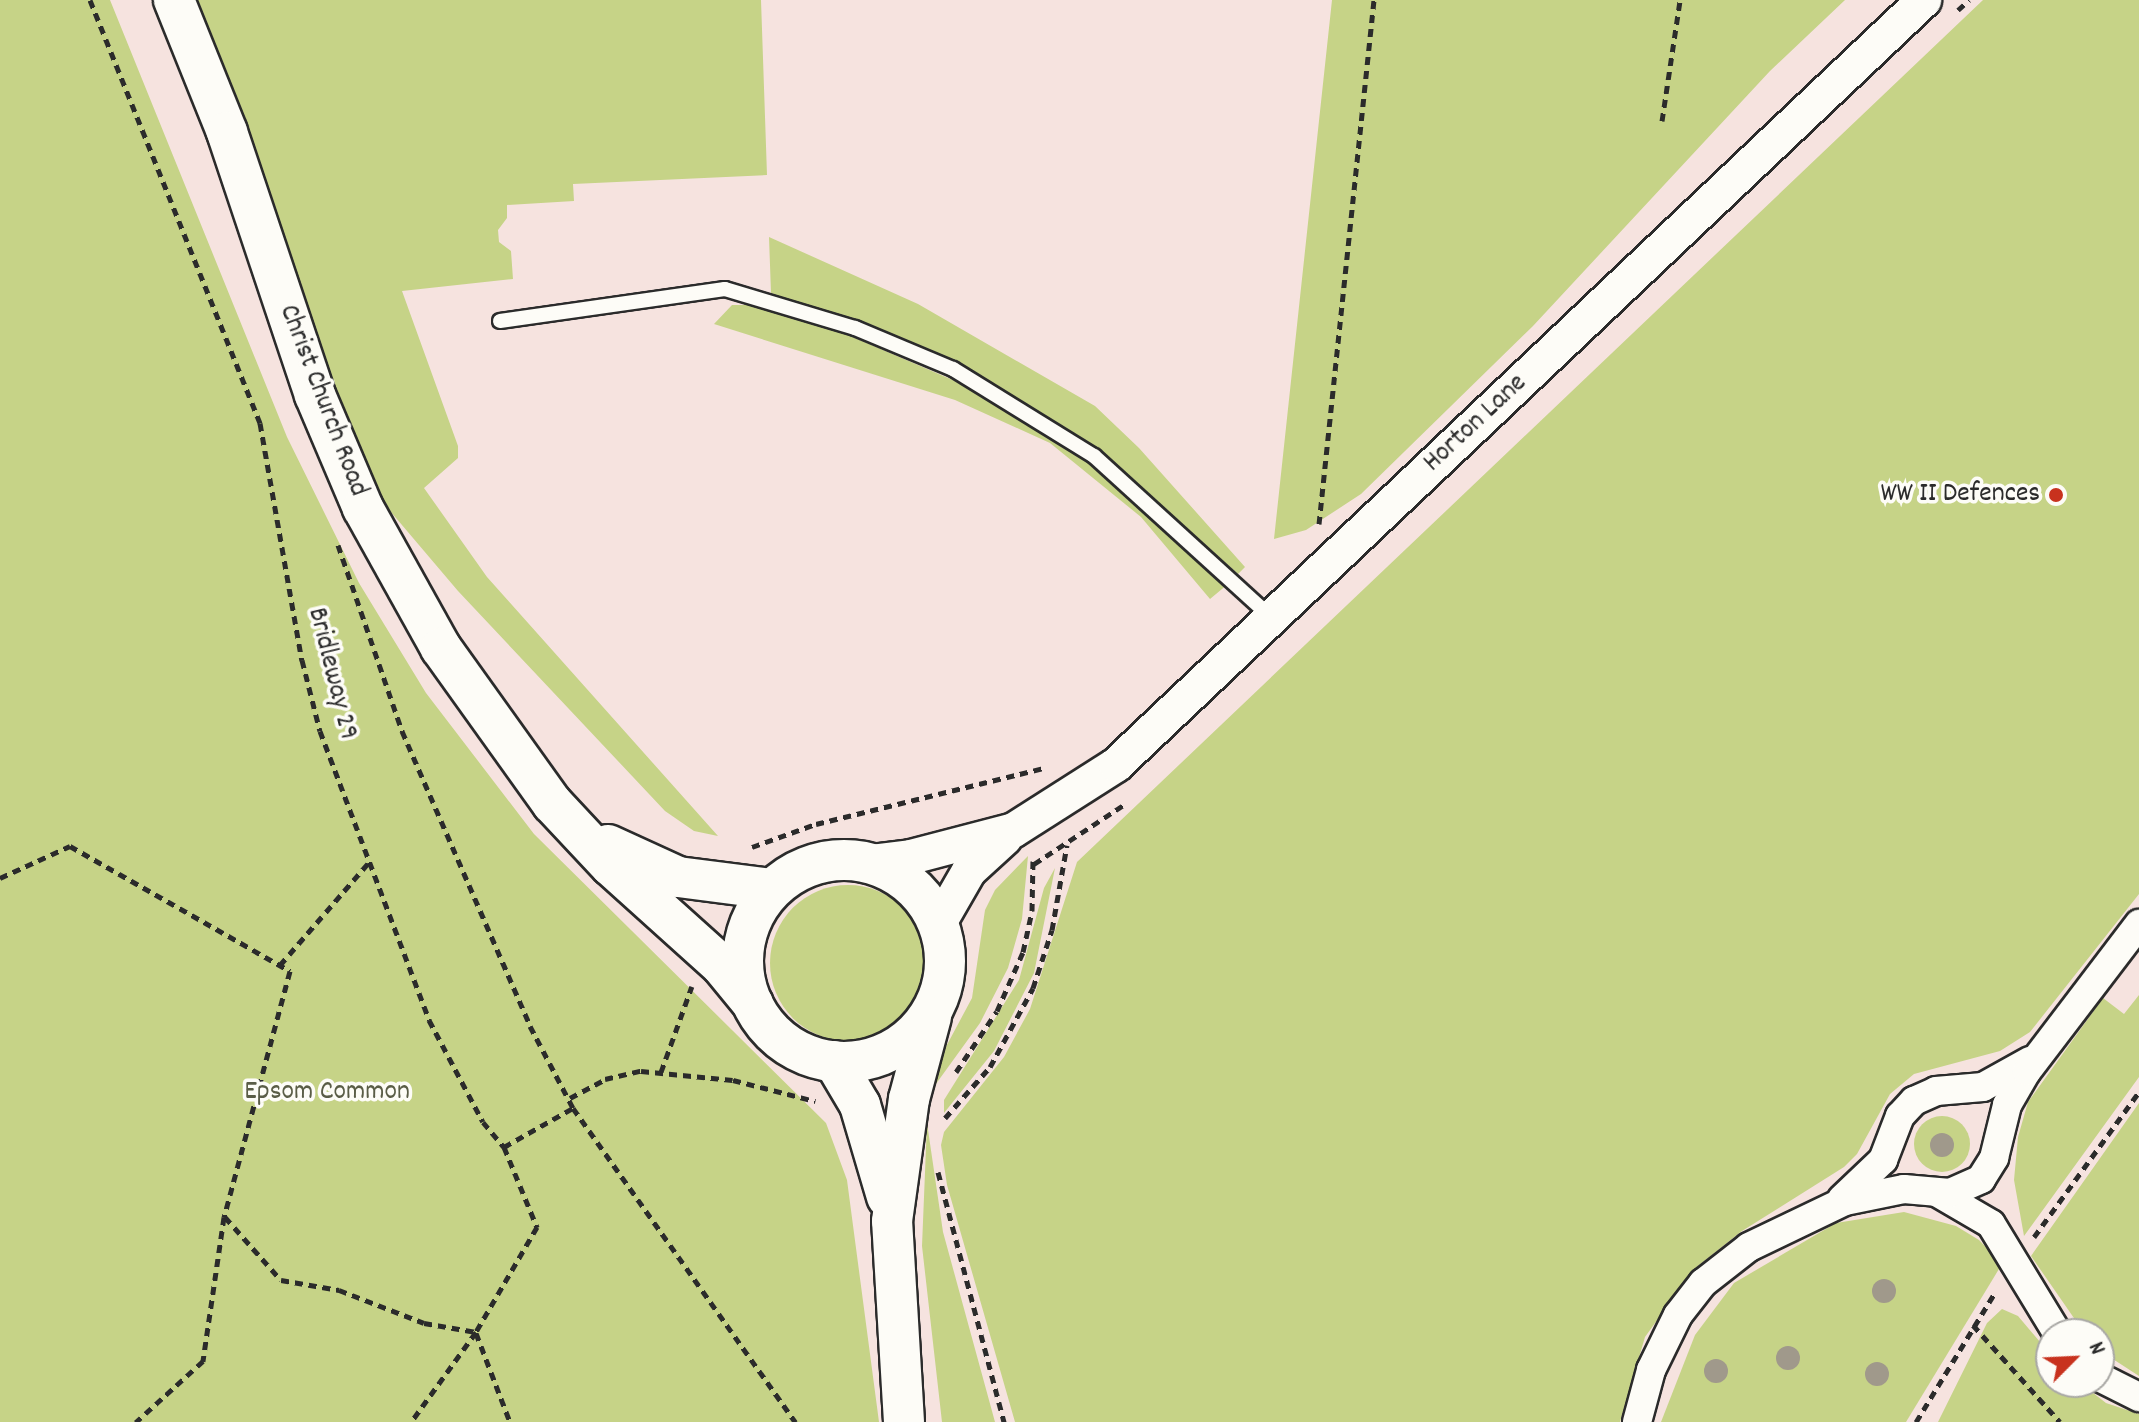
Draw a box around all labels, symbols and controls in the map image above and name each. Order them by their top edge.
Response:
street label: Christ Church Road [270,300,374,502]
street label: Horton Lane [1417,368,1535,480]
place label: WW II Defences [1880,478,2040,512]
marker: WW II Defences [2047,486,2065,504]
street label: Bridleway 29 [298,605,364,743]
park label: Epsom Common [244,1076,410,1110]
north arrow [2035,1318,2115,1398]
text: N [2079,1338,2112,1360]

